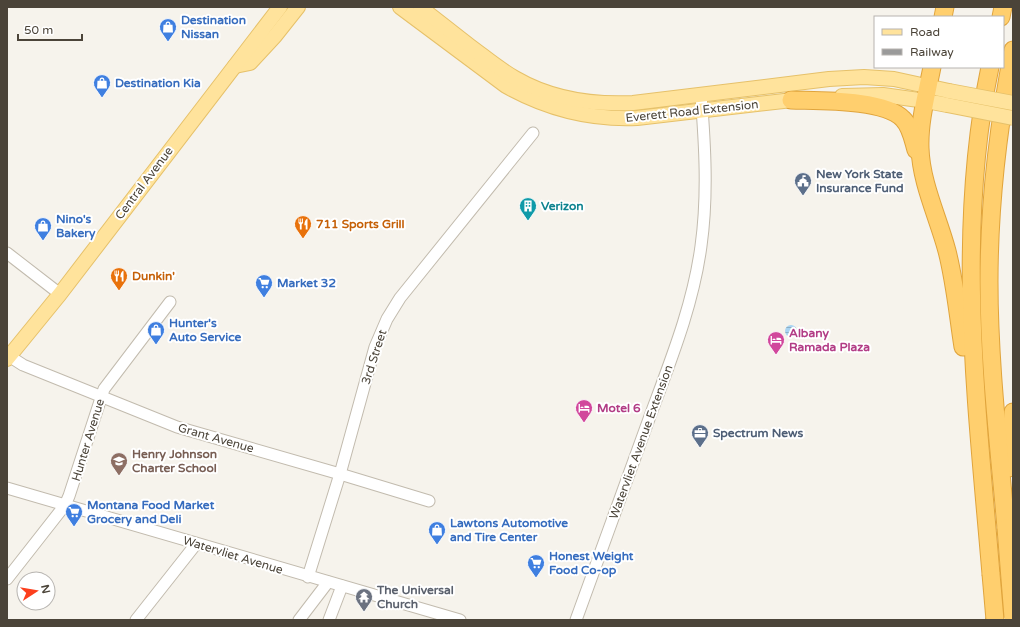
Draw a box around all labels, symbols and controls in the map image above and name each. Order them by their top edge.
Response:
place label: Destination Nissan [181,13,246,41]
scale bar [18,16,82,42]
legend [874,16,1004,68]
shop icon: Destination Nissan [158,17,178,42]
text: 50 m [24,23,53,37]
text: Road [910,25,940,39]
text: Railway [910,45,954,59]
shop icon: Destination Kia [92,73,112,98]
place label: Destination Kia [115,76,201,90]
street label: Everett Road Extension [625,97,759,125]
street label: Central Avenue [112,144,176,222]
place label: New York State Insurance Fund [816,167,904,195]
public building icon: New York State Insurance Fund [793,171,813,196]
building icon: Verizon [518,196,538,221]
place label: Verizon [541,199,584,213]
place label: Nino's Bakery [56,212,96,241]
restaurant icon: 711 Sports Grill [293,214,313,239]
shop icon: Nino's Bakery [33,216,53,241]
place label: 711 Sports Grill [316,217,405,232]
restaurant icon: Dunkin' [109,266,129,291]
place label: Dunkin' [132,269,175,283]
supermarket icon: Market 32 [254,273,274,298]
place label: Market 32 [277,276,336,290]
place label: Hunter's Auto Service [169,316,241,344]
shop icon: Hunter's Auto Service [146,320,166,345]
place label: Albany Ramada Plaza [789,326,870,354]
street label: 3rd Street [359,327,390,386]
hotel icon: Albany Ramada Plaza [766,330,786,355]
street label: Watervliet Avenue Extension [607,363,675,521]
street label: Hunter Avenue [69,397,107,483]
hotel icon: Motel 6 [574,398,594,423]
place label: Motel 6 [597,401,641,415]
street label: Grant Avenue [176,420,256,456]
office icon: Spectrum News [690,423,710,448]
place label: Spectrum News [713,426,803,441]
place label: Henry Johnson Charter School [132,447,217,475]
school or university icon: Henry Johnson Charter School [109,451,129,476]
place label: Montana Food Market Grocery and Deli [87,498,215,527]
supermarket icon: Montana Food Market Grocery and Deli [64,502,84,527]
place label: Lawtons Automotive and Tire Center [450,516,568,544]
shop icon: Lawtons Automotive and Tire Center [427,520,447,545]
street label: Watervliet Avenue [181,533,285,577]
place label: Honest Weight Food Co-op [549,549,634,578]
supermarket icon: Honest Weight Food Co-op [526,553,546,578]
north arrow [16,571,56,611]
text: N [38,583,53,595]
place label: The Universal Church [376,583,454,611]
temple icon: The Universal Church [354,587,374,612]

